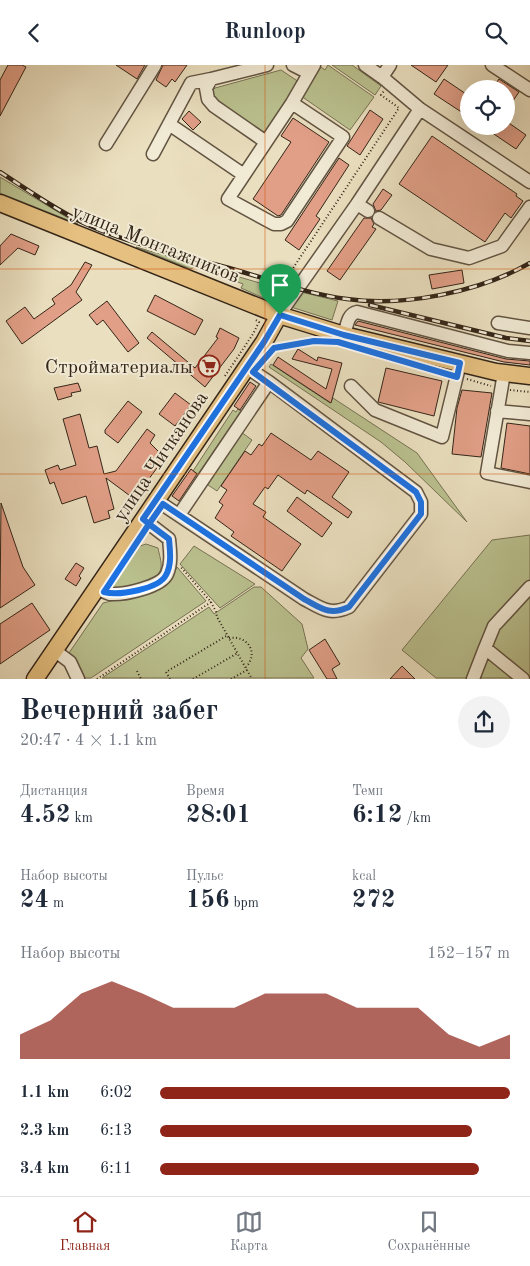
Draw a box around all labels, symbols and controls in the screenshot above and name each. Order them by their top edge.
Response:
icon: back [20,19,48,47]
icon: search [482,19,510,47]
text: Runloop [224,21,306,43]
map controls [460,80,515,135]
button: locate [460,80,515,135]
street label: улица Монтажников [68,202,242,288]
pin [259,264,301,315]
icon: arrive [266,271,294,299]
supermarket icon: Стройматериалы [197,354,221,378]
place label: Стройматериалы [45,358,193,378]
street label: улица Чичканова [111,388,213,526]
button: share [458,696,510,748]
text: Вечерний забег [20,698,218,726]
text: 20:47 · 4 × 1.1 km [20,733,157,749]
text: Дистанция [20,784,88,798]
text: Время [186,784,225,798]
text: Темп [352,784,383,798]
text: 4.52 [20,803,71,828]
text: 28:01 [186,803,251,828]
text: 6:12 [352,803,403,828]
text: km [71,811,93,825]
text: /km [403,811,431,825]
text: Набор высоты [20,869,108,883]
text: Пульс [186,869,223,883]
text: kcal [352,869,376,883]
text: 24 [20,888,49,913]
text: 156 [186,888,230,913]
text: 272 [352,888,396,913]
text: m [49,896,64,910]
text: bpm [230,896,259,910]
text: Набор высоты [20,946,120,962]
text: 152–157 m [427,946,510,962]
text: 1.1 km [20,1085,69,1101]
text: 6:02 [100,1085,132,1101]
text: 2.3 km [20,1123,69,1139]
text: 6:13 [100,1123,132,1139]
text: 3.4 km [20,1161,69,1177]
text: 6:11 [100,1161,132,1177]
tab: Главная [60,1208,110,1255]
tab: Карта [230,1208,268,1255]
tab: Сохранённые [388,1208,470,1255]

